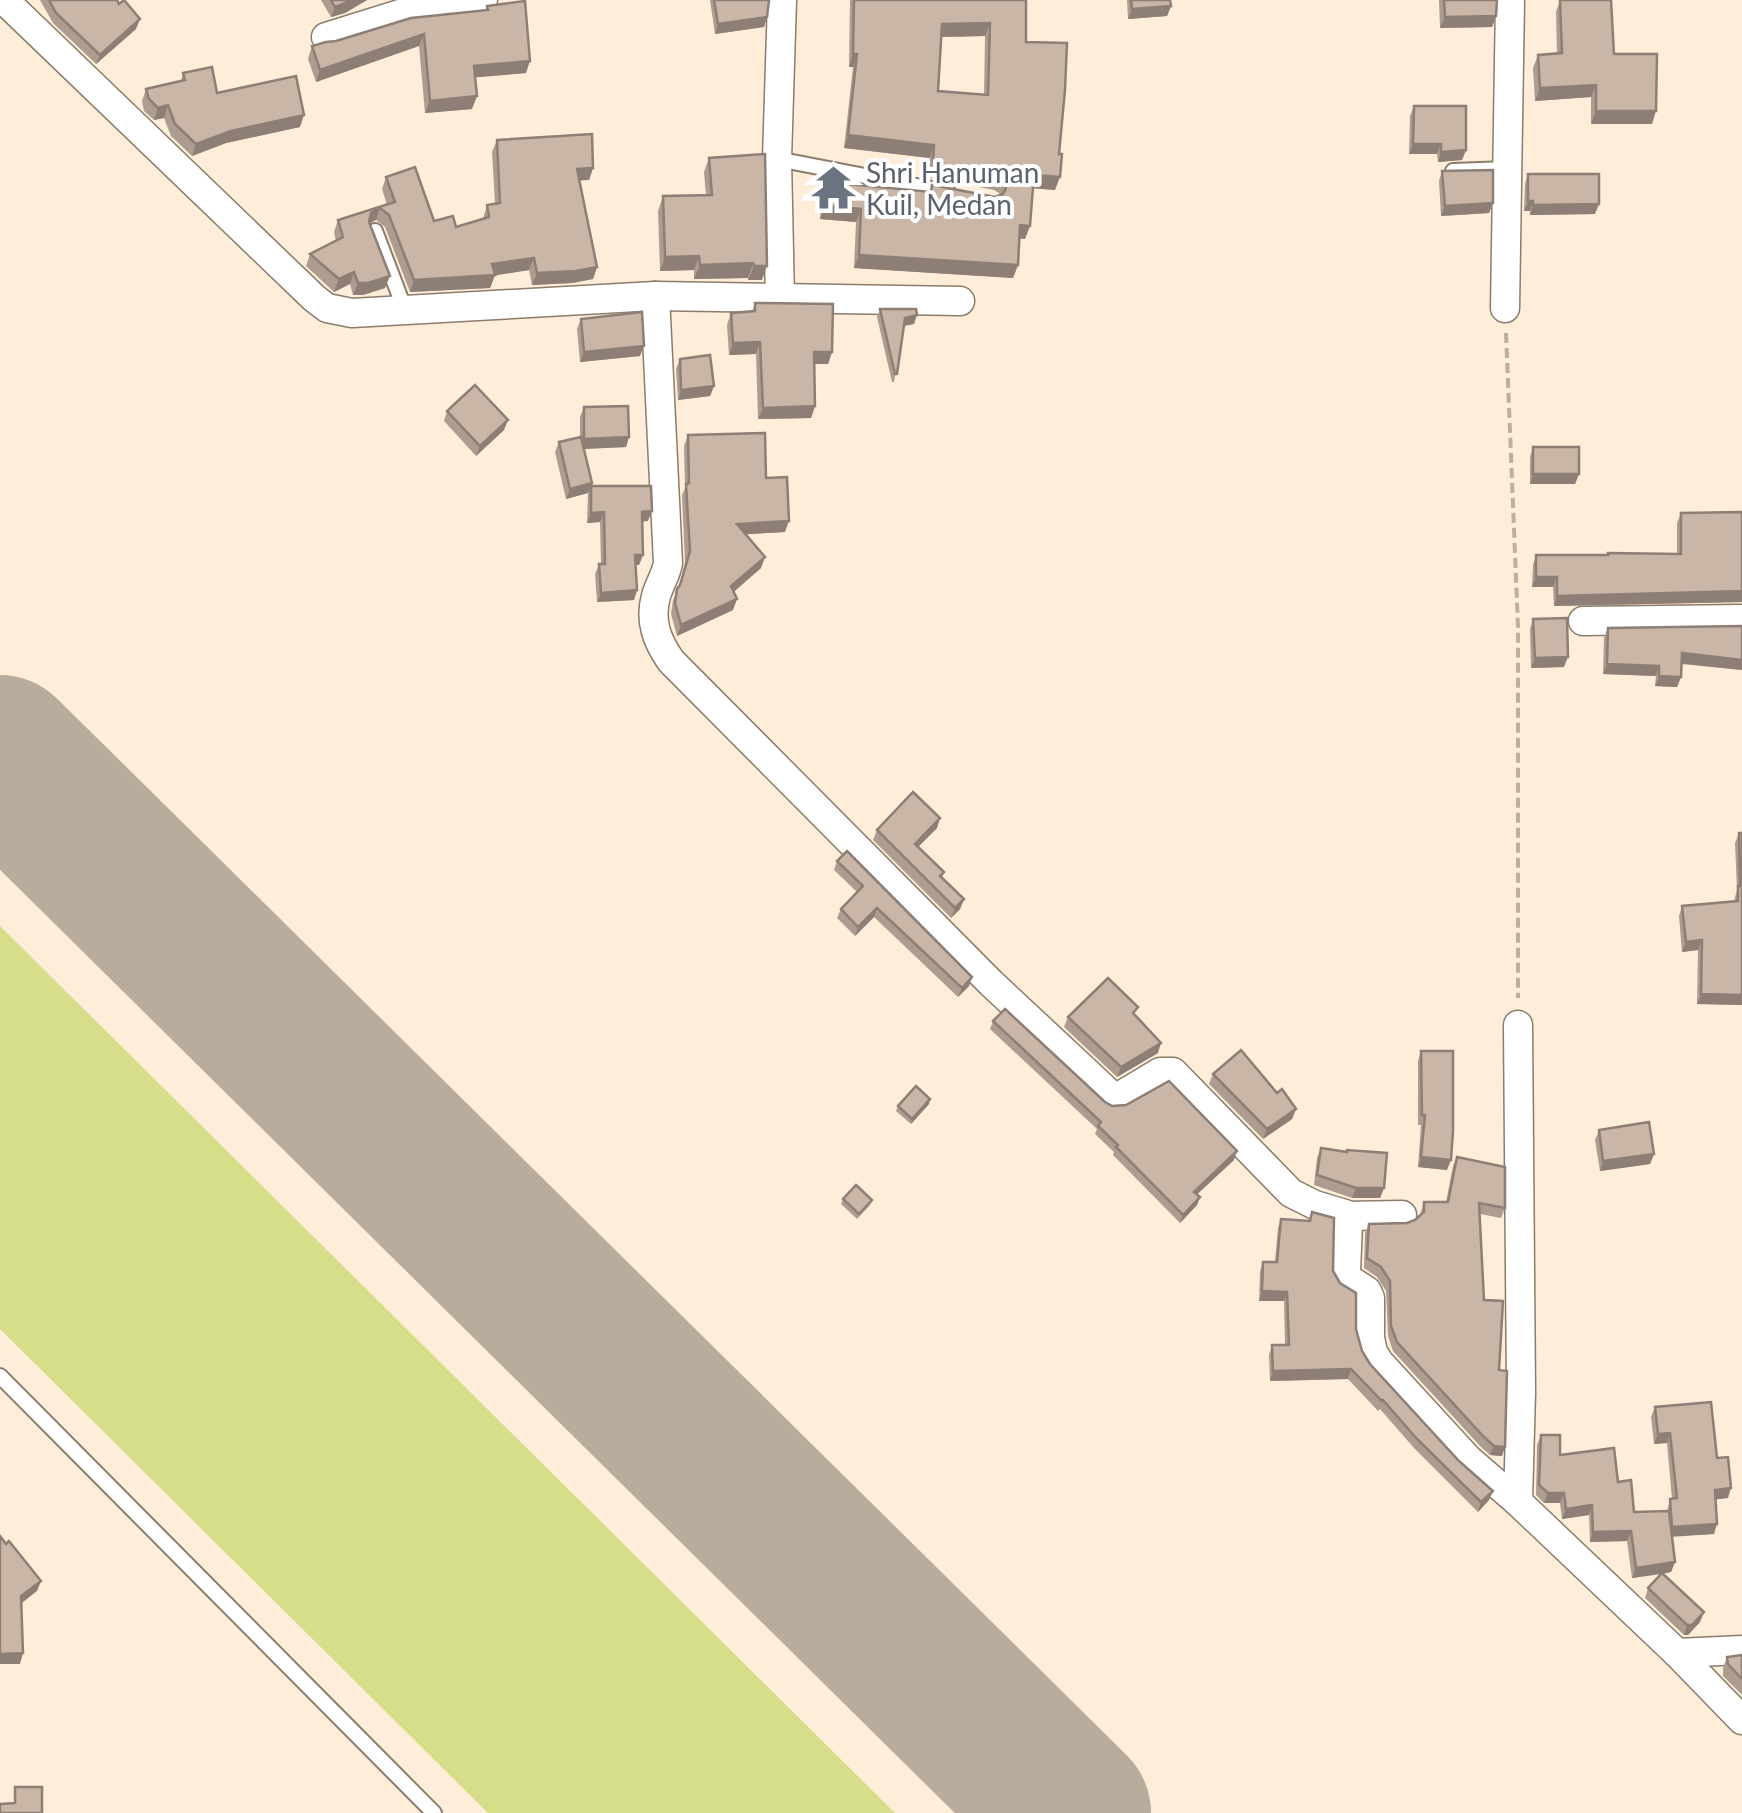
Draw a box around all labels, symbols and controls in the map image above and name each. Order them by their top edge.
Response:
place label: Shri Hanuman Kuil, Medan [866,155,1039,221]
temple icon: Shri Hanuman Kuil, Medan [809,164,857,212]

